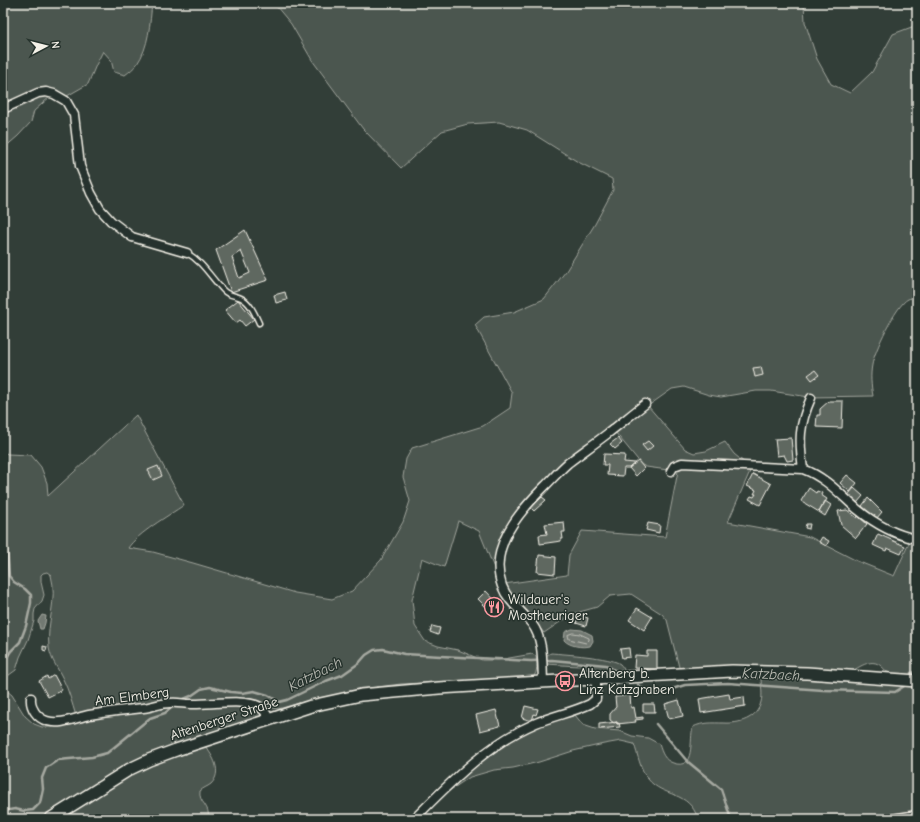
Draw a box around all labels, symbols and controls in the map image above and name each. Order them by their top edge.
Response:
north arrow [26,26,66,66]
text: N [49,40,62,49]
place label: Wildauer's Mostheuriger [508,591,588,624]
restaurant icon: Wildauer's Mostheuriger [483,596,505,618]
water label: Katzbach [285,653,345,695]
water label: Katzbach [741,663,801,685]
place label: Altenberg b. Linz Katzgraben [579,665,675,698]
bus stop icon: Altenberg b. Linz Katzgraben [554,670,576,692]
street label: Am Elmberg [94,684,170,709]
street label: Altenberger Straße [168,693,280,744]

